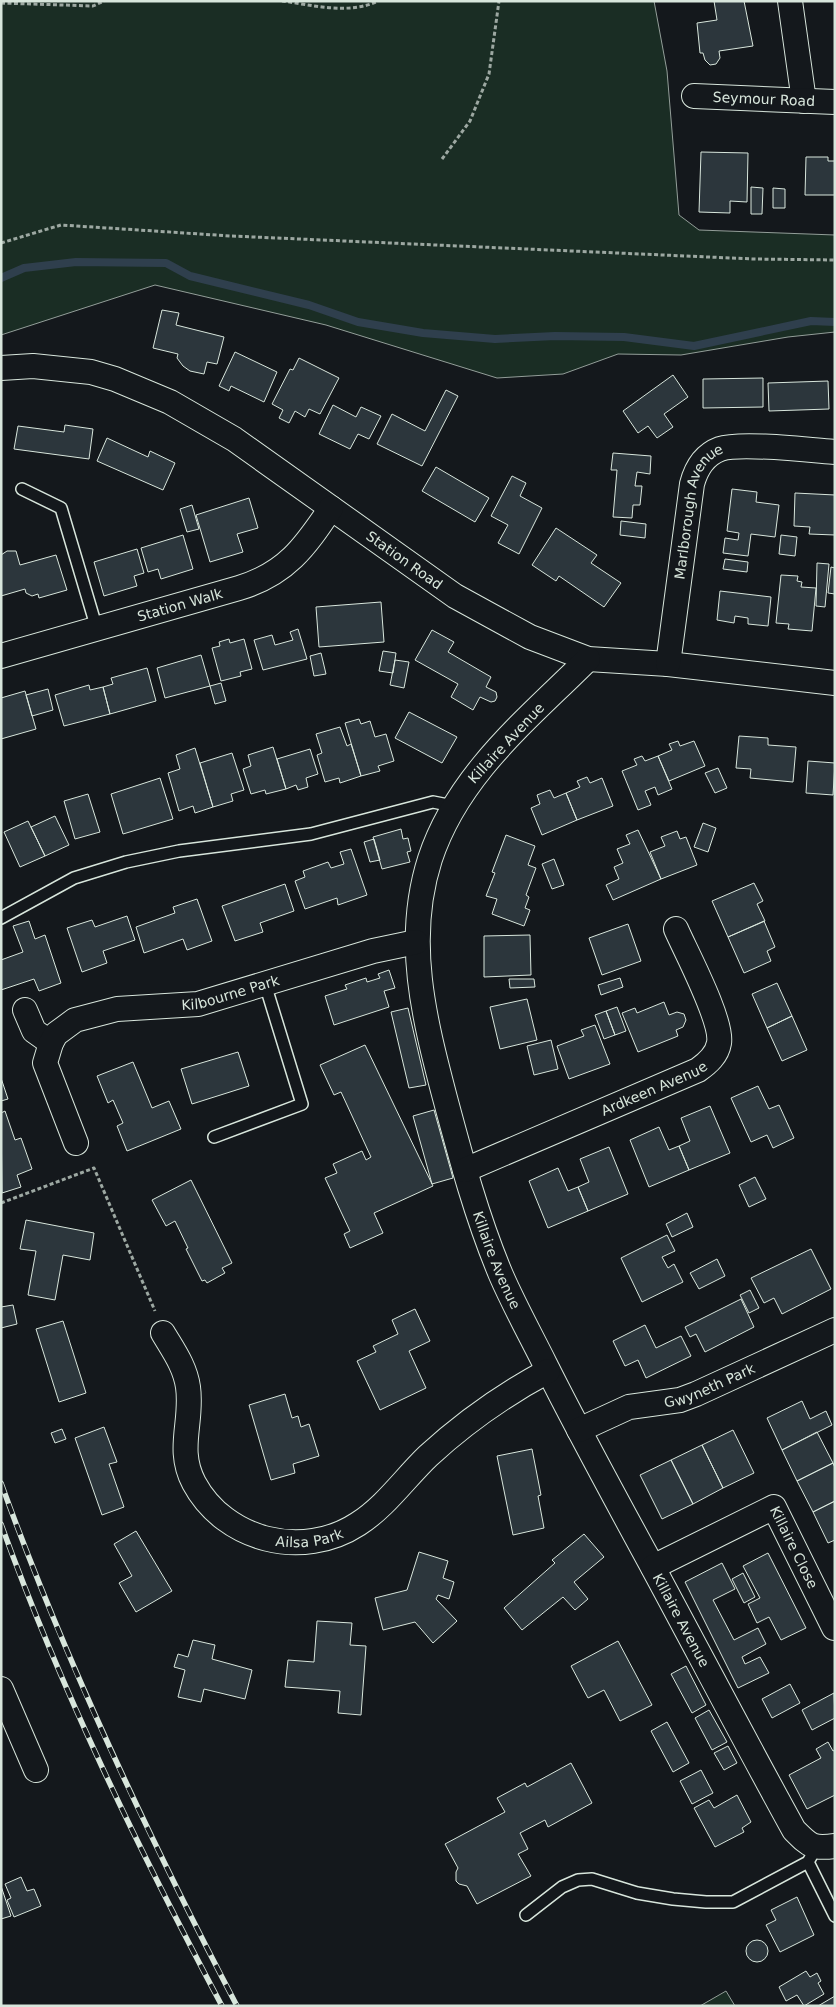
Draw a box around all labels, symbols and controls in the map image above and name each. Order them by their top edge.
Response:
street label: Seymour Road [712,89,815,109]
street label: Marlborough Avenue [671,441,725,580]
street label: Station Road [363,528,446,593]
street label: Station Walk [135,585,225,625]
street label: Killaire Avenue [465,700,547,786]
street label: Kilbourne Park [181,972,282,1013]
street label: Ardkeen Avenue [599,1058,711,1119]
street label: Killaire Avenue [470,1209,524,1312]
street label: Gwyneth Park [663,1360,758,1410]
street label: Killaire Close [767,1503,821,1591]
street label: Ailsa Park [275,1525,346,1550]
street label: Killaire Avenue [650,1571,713,1670]

